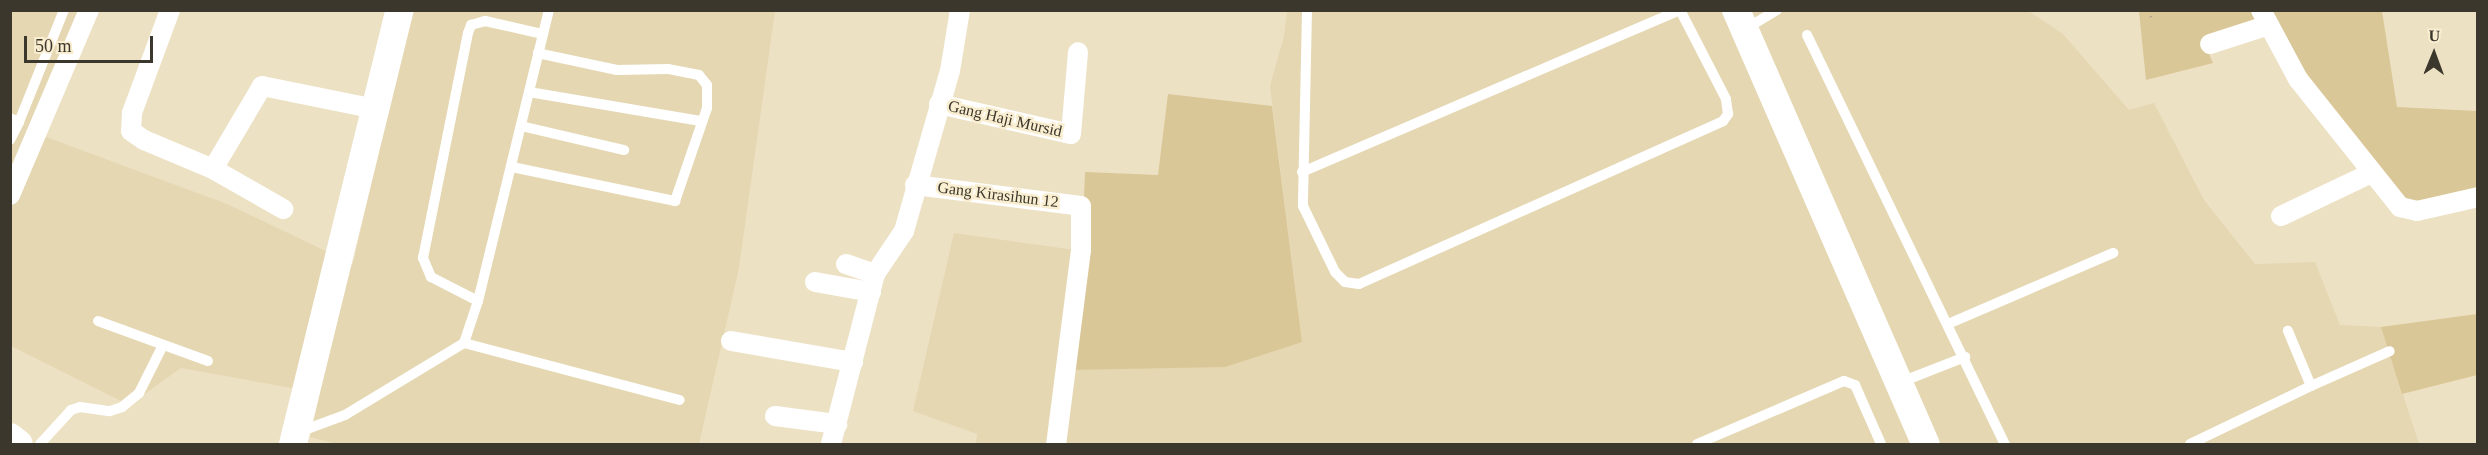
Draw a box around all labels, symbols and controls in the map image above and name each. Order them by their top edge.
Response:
scale bar [27,24,156,62]
north arrow [2404,24,2464,84]
text: U [2428,27,2440,44]
text: 50 m [35,36,72,56]
street label: Gang Haji Mursid [946,97,1064,141]
street label: Gang Kirasihun 12 [936,178,1060,212]

